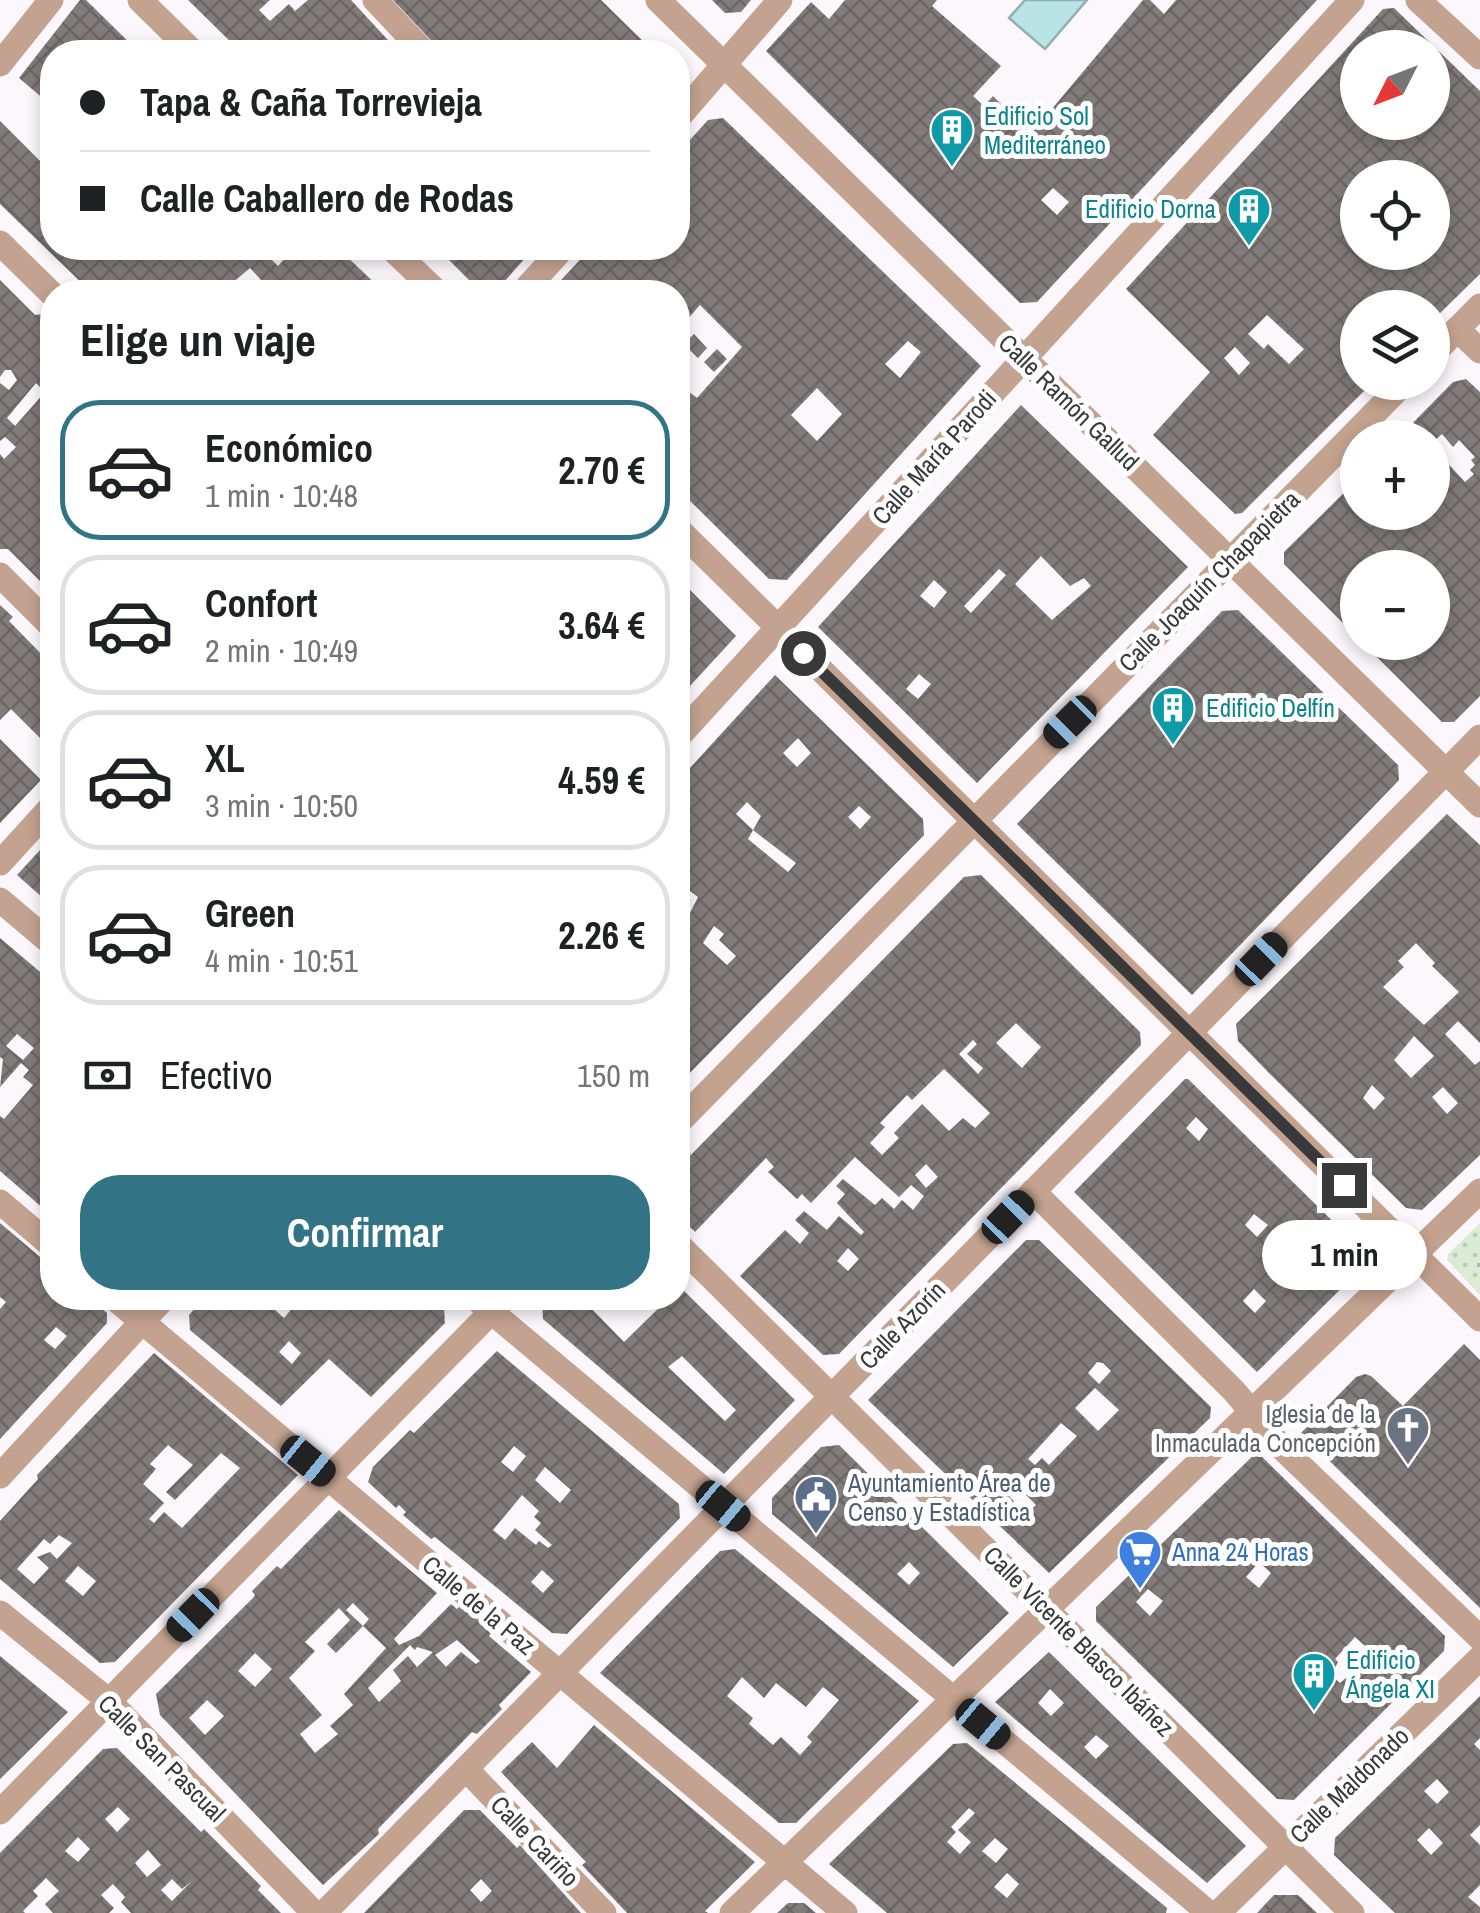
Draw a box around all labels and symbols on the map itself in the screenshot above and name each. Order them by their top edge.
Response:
north arrow [1340,30,1450,140]
place label: Edificio Sol Mediterráneo [984,99,1106,162]
building icon: Edificio Sol Mediterráneo [929,107,975,168]
building icon: Edificio Dorna [1226,186,1272,247]
place label: Edificio Dorna [1085,192,1217,226]
street label: Calle Ramón Gallud [991,326,1147,478]
street label: Calle María Parodi [864,382,1004,532]
street label: Calle Joaquín Chapapietra [1111,482,1308,679]
route start [781,631,826,676]
building icon: Edificio Delfín [1150,685,1196,746]
car [1038,690,1102,754]
place label: Edificio Delfín [1206,691,1335,725]
car [1229,927,1293,991]
route end [1322,1163,1367,1208]
car [976,1185,1040,1249]
callout: 1 min [1262,1220,1426,1290]
street label: Calle Azorín [851,1273,953,1377]
place label: Iglesia de la Inmaculada Concepción [1155,1397,1377,1460]
church icon: Iglesia de la Inmaculada Concepción [1385,1405,1431,1466]
car [275,1430,341,1492]
place label: Ayuntamiento Área de Censo y Estadística [847,1466,1051,1529]
public building icon: Ayuntamiento Área de Censo y Estadística [793,1474,839,1535]
car [690,1475,756,1537]
supermarket icon: Anna 24 Horas [1117,1529,1163,1590]
place label: Anna 24 Horas [1171,1535,1309,1569]
street label: Calle Vicente Blasco Ibáñez [976,1538,1182,1744]
street label: Calle de la Paz [415,1548,543,1662]
car [161,1583,225,1647]
place label: Edificio Ángela XI [1345,1643,1435,1706]
building icon: Edificio Ángela XI [1291,1651,1337,1712]
street label: Calle San Pascual [91,1687,233,1829]
car [950,1693,1016,1755]
street label: Calle Maldonado [1282,1719,1416,1851]
street label: Calle Cariño [483,1788,587,1894]

